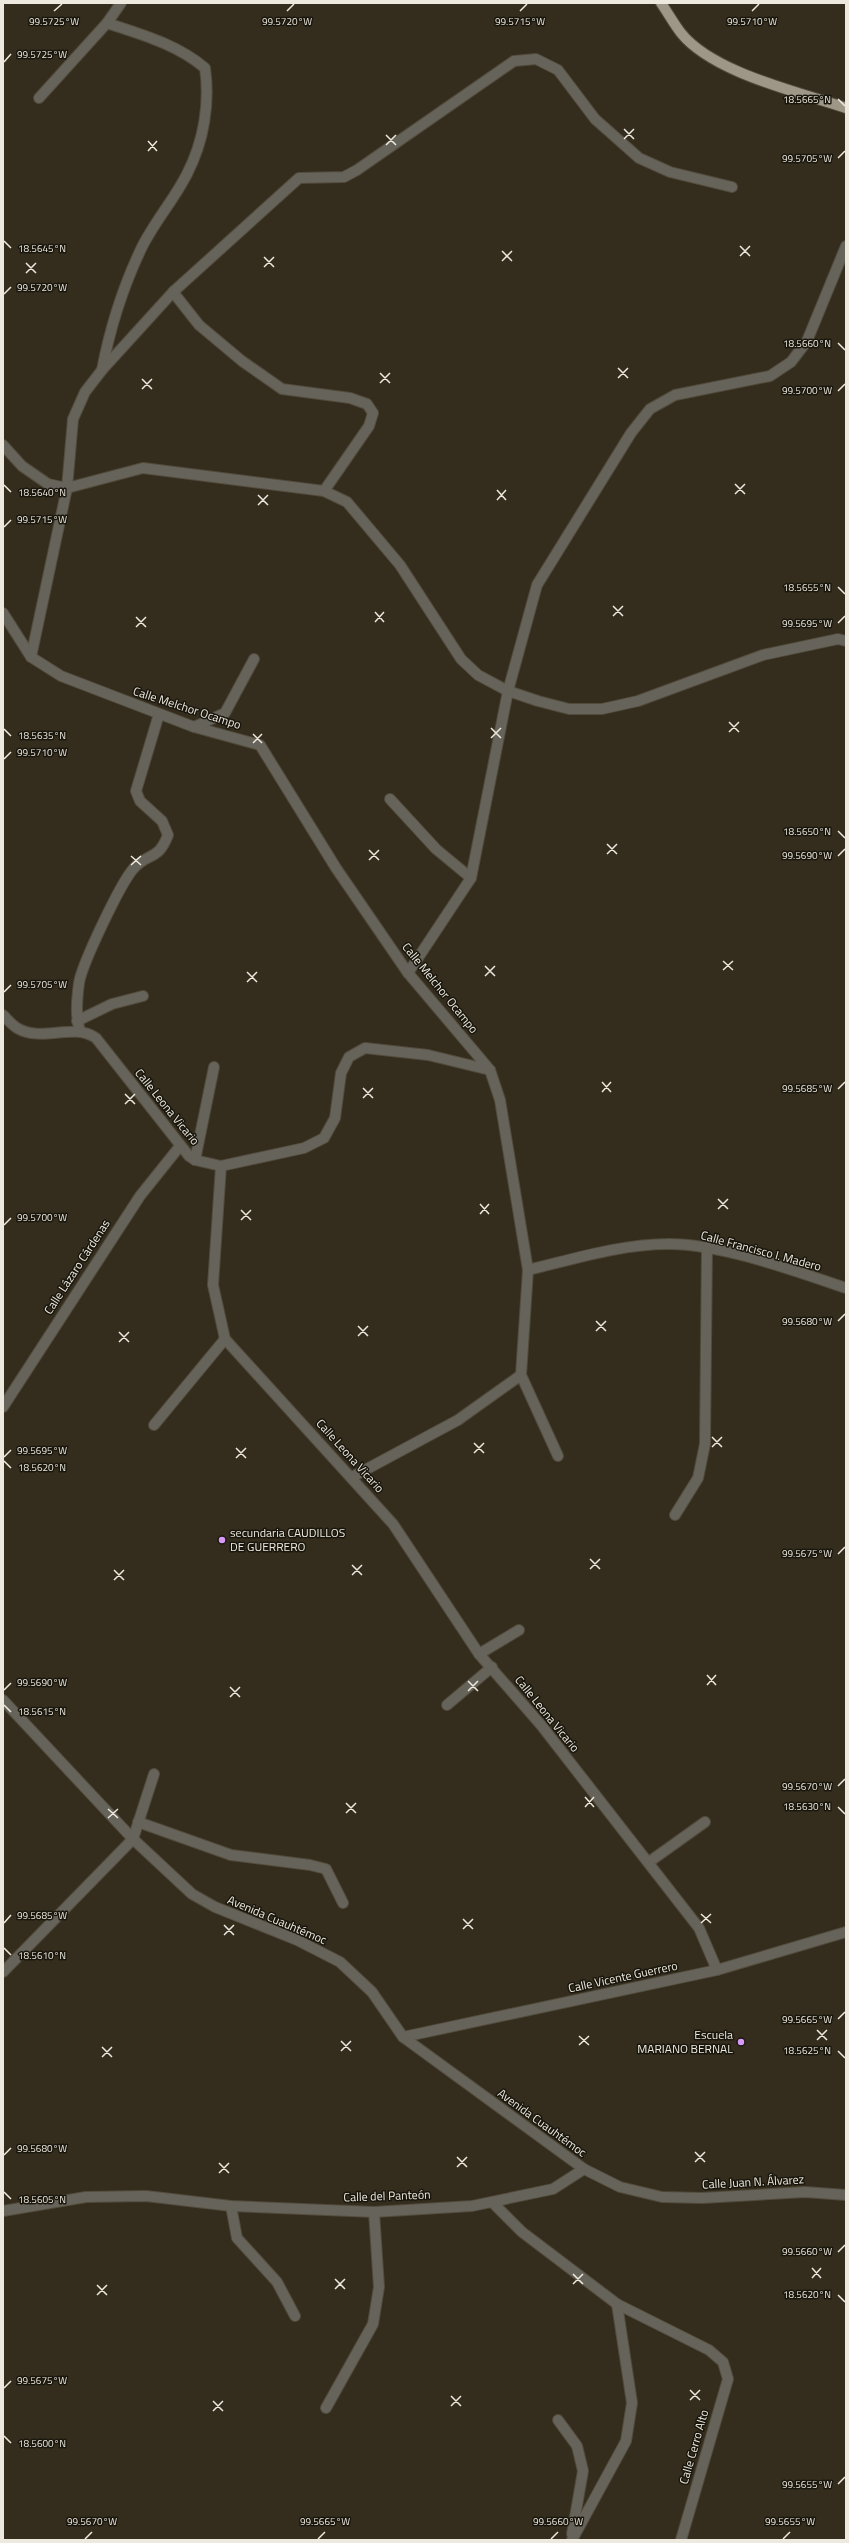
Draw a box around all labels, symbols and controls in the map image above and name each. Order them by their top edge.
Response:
text: 99.5725°W [29,14,79,29]
text: 99.5720°W [262,14,312,29]
text: 99.5715°W [495,14,545,29]
text: 99.5710°W [727,14,777,29]
text: 99.5725°W [17,47,67,62]
text: 18.5665°N [783,92,831,107]
text: 99.5705°W [782,151,832,166]
text: 18.5645°N [18,241,66,256]
text: 99.5720°W [17,280,67,295]
text: 18.5660°N [783,336,831,351]
text: 99.5700°W [782,383,832,398]
text: 18.5640°N [18,485,66,500]
text: 99.5715°W [17,512,67,527]
text: 18.5655°N [783,580,831,595]
text: 99.5695°W [782,616,832,631]
street label: Calle Melchor Ocampo [131,681,243,734]
text: 18.5635°N [18,728,66,743]
text: 99.5710°W [17,745,67,760]
text: 18.5650°N [783,824,831,839]
text: 99.5690°W [782,848,832,863]
street label: Calle Melchor Ocampo [398,938,483,1037]
text: 99.5705°W [17,977,67,992]
street label: Calle Leona Vicario [130,1064,204,1149]
text: 99.5685°W [782,1081,832,1096]
text: 99.5700°W [17,1210,67,1225]
street label: Calle Lázaro Cárdenas [39,1215,115,1318]
street label: Calle Francisco I. Madero [699,1225,824,1276]
text: 99.5680°W [782,1314,832,1329]
street label: Calle Leona Vicario [312,1414,389,1497]
text: 99.5695°W [17,1443,67,1458]
text: 18.5620°N [18,1460,66,1475]
place label: secundaria CAUDILLOS DE GUERRERO [230,1523,345,1556]
marker: secundaria CAUDILLOS DE GUERRERO [217,1535,227,1545]
text: 99.5675°W [782,1546,832,1561]
street label: Calle Leona Vicario [510,1671,584,1756]
text: 99.5690°W [17,1675,67,1690]
text: 18.5615°N [18,1704,66,1719]
text: 99.5670°W [782,1779,832,1794]
text: 18.5630°N [783,1799,831,1814]
street label: Avenida Cuauhtémoc [225,1890,330,1949]
text: 99.5685°W [17,1908,67,1923]
text: 18.5610°N [18,1948,66,1963]
street label: Calle Vicente Guerrero [566,1956,679,1997]
text: 99.5665°W [782,2012,832,2027]
place label: Escuela MARIANO BERNAL [637,2025,733,2058]
marker: Escuela MARIANO BERNAL [736,2037,746,2047]
text: 18.5625°N [783,2043,831,2058]
street label: Avenida Cuauhtémoc [494,2084,591,2161]
text: 99.5680°W [17,2141,67,2156]
street label: Calle Juan N. Álvarez [701,2169,805,2194]
street label: Calle del Panteón [343,2184,431,2207]
text: 18.5605°N [18,2192,66,2207]
text: 99.5660°W [782,2244,832,2259]
text: 18.5620°N [783,2287,831,2302]
text: 99.5675°W [17,2373,67,2388]
street label: Calle Cerro Alto [674,2407,713,2486]
text: 18.5600°N [18,2436,66,2451]
text: 99.5655°W [782,2477,832,2492]
text: 99.5670°W [67,2514,117,2529]
text: 99.5665°W [300,2514,350,2529]
text: 99.5660°W [533,2514,583,2529]
text: 99.5655°W [765,2514,815,2529]

